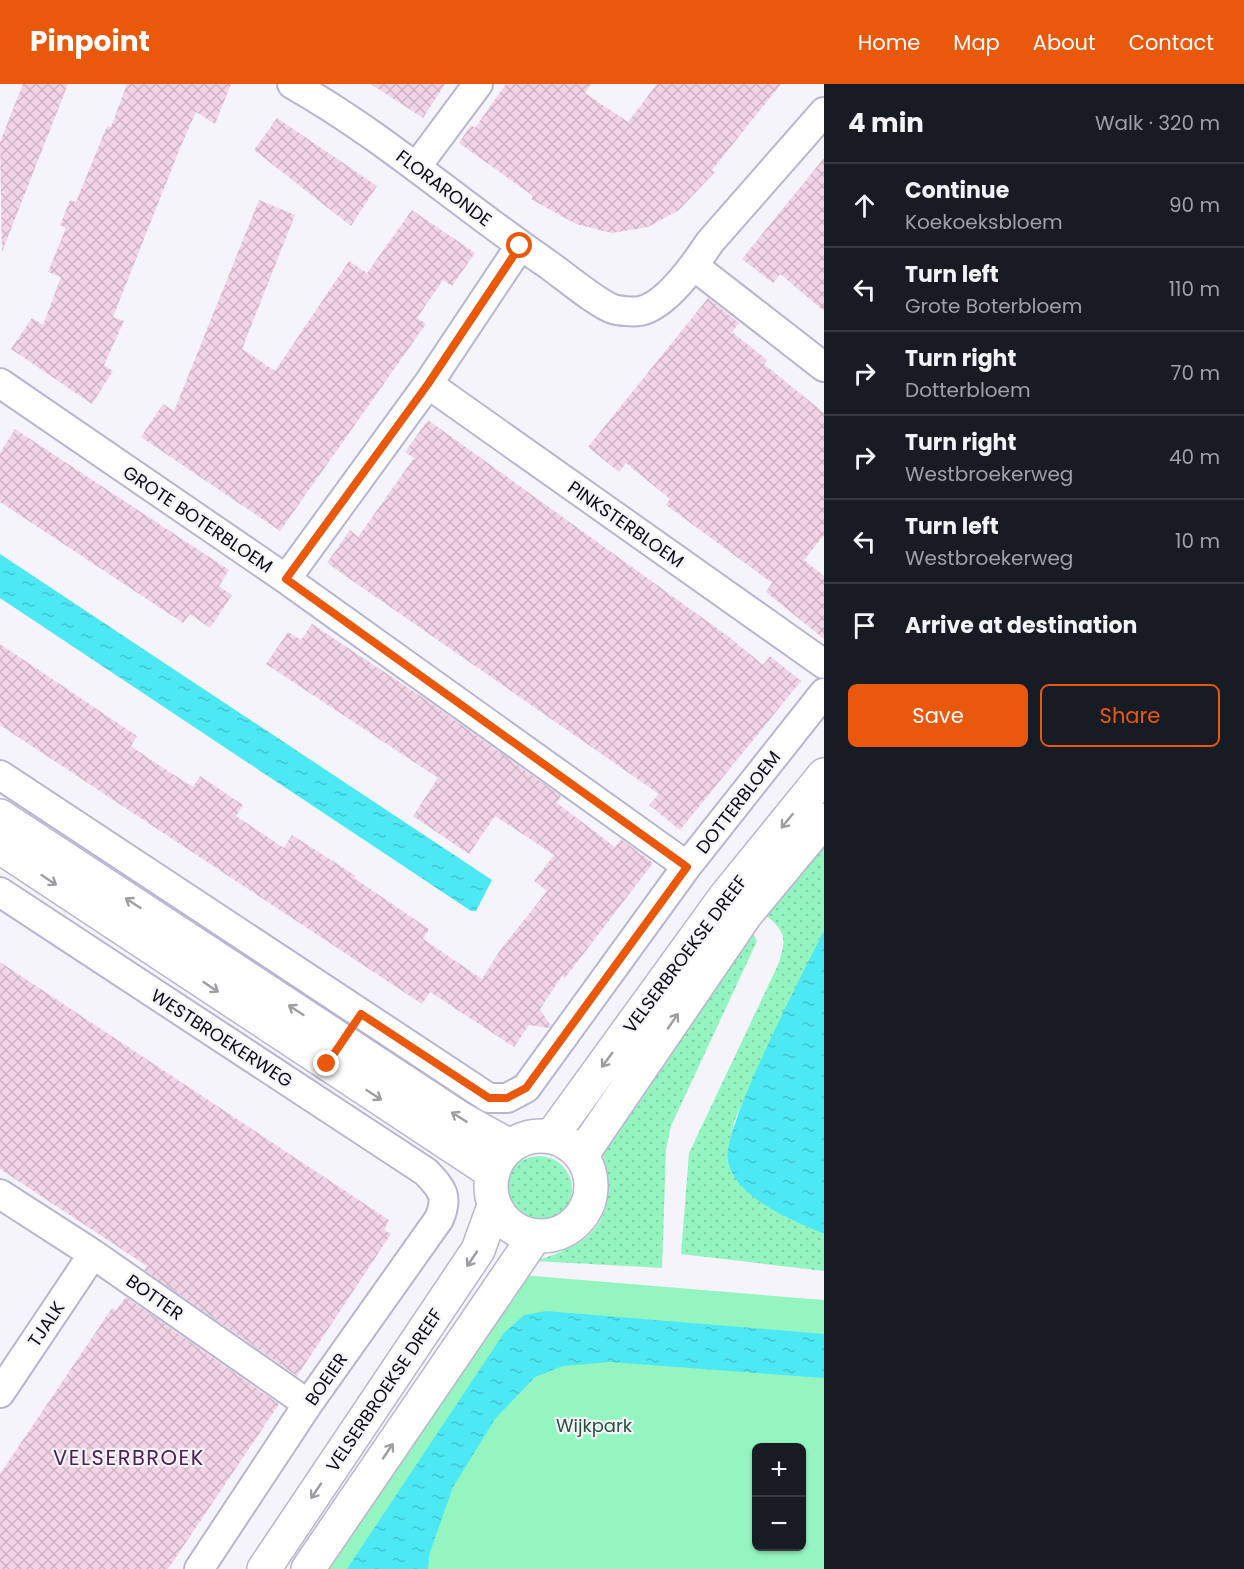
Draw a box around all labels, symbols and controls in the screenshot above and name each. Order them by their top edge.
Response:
text: Pinpoint [30,22,150,61]
text: Home [858,28,920,57]
text: Map [953,28,1000,57]
text: About [1033,28,1096,57]
text: Contact [1129,28,1214,57]
text: 4 min [848,105,924,141]
text: Walk · 320 m [1095,109,1220,137]
street label: FLORARONDE [391,144,497,232]
text: Continue [905,175,1009,206]
icon: ahead [848,189,881,222]
text: 90 m [1169,191,1220,219]
text: Koekoeksbloem [905,208,1063,236]
route start [506,232,532,258]
text: Turn left [905,259,999,290]
icon: left [848,273,881,306]
text: 110 m [1169,275,1220,303]
text: Grote Boterbloem [905,292,1082,320]
text: Turn right [905,343,1016,374]
icon: right [848,357,881,390]
text: 70 m [1171,359,1220,387]
text: Dotterbloem [905,376,1031,404]
text: Turn right [905,427,1016,458]
icon: right [848,441,881,474]
text: 40 m [1169,443,1220,471]
street label: GROTE BOTERBLOEM [118,460,278,578]
text: Westbroekerweg [905,460,1073,488]
street label: PINKSTERBLOEM [563,475,689,573]
text: Turn left [905,511,999,542]
icon: left [848,525,881,558]
text: 10 m [1175,527,1220,555]
text: Westbroekerweg [905,544,1073,572]
icon: arrive [848,609,881,642]
text: Arrive at destination [905,610,1137,641]
button: Save [848,684,1028,747]
button: Share [1040,684,1220,747]
street label: DOTTERBLOEM [690,745,786,859]
one-way arrow [781,813,794,829]
street label: VELSERBROEKSE DREEF [617,870,753,1038]
one-way arrow [40,874,57,886]
one-way arrow [125,897,142,909]
one-way arrow [203,981,220,994]
street label: WESTBROEKERWEG [146,983,298,1093]
one-way arrow [288,1004,305,1016]
one-way arrow [667,1014,679,1030]
route end [313,1050,339,1076]
one-way arrow [601,1052,613,1068]
one-way arrow [365,1089,382,1101]
one-way arrow [451,1111,468,1123]
one-way arrow [466,1251,478,1267]
street label: BOTTER [121,1268,189,1326]
street label: TJALK [22,1296,70,1352]
street label: VELSERBROEKSE DREEF [320,1303,448,1477]
street label: BOEIER [299,1348,353,1410]
park label: Wijkpark [556,1413,633,1438]
district label: VELSERBROEK [53,1443,205,1472]
one-way arrow [382,1443,394,1460]
map controls [752,1443,806,1551]
button: + [752,1443,806,1497]
one-way arrow [310,1482,322,1498]
button: − [752,1497,806,1551]

